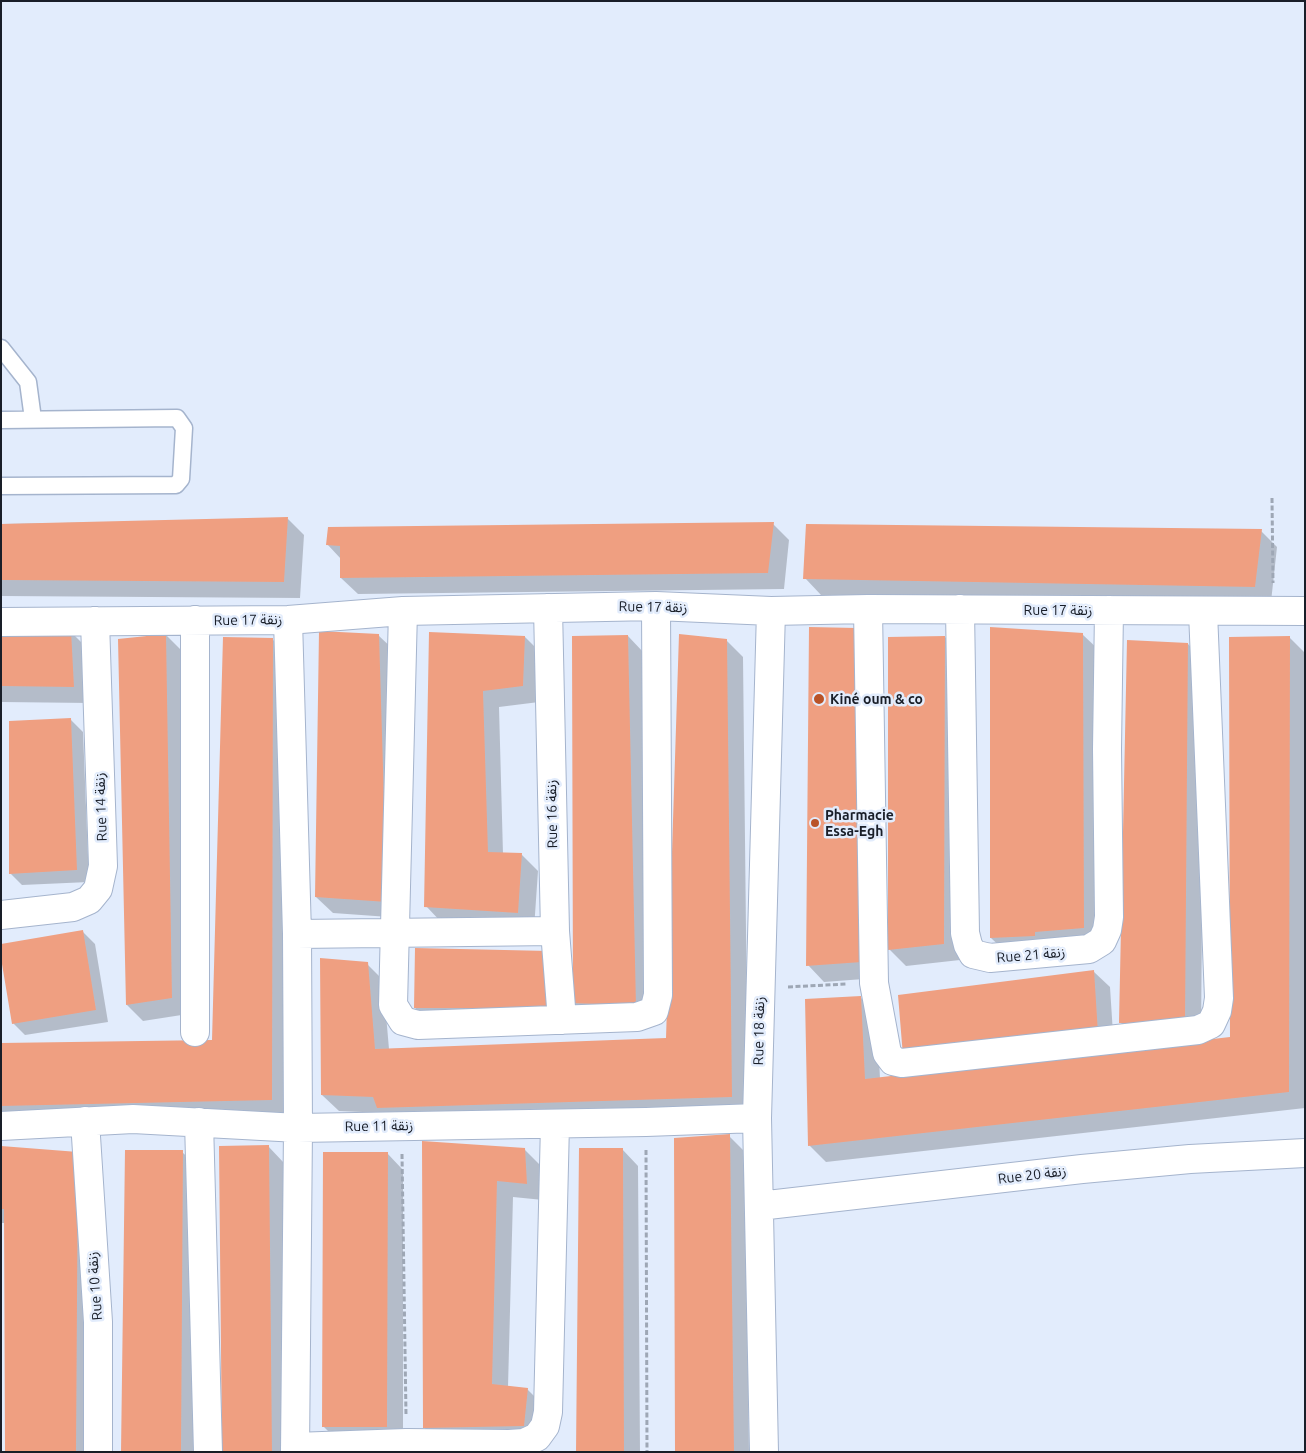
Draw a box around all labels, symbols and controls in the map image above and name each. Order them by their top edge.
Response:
street label: Rue 17 زنقة [618,598,688,616]
street label: Rue 17 زنقة [1024,602,1092,618]
street label: Rue 17 زنقة [213,611,283,629]
place label: Kiné oum & co [830,691,923,707]
marker: Kiné oum & co [812,692,826,706]
street label: Rue 14 زنقة [91,772,111,842]
street label: Rue 16 زنقة [543,779,561,849]
place label: Pharmacie Essa-Egh [825,807,894,840]
marker: Pharmacie Essa-Egh [809,817,821,829]
street label: Rue 21 زنقة [996,944,1066,966]
street label: Rue 18 زنقة [750,996,768,1066]
street label: Rue 11 زنقة [344,1117,414,1135]
street label: Rue 20 زنقة [997,1162,1067,1188]
street label: Rue 10 زنقة [84,1251,106,1321]

